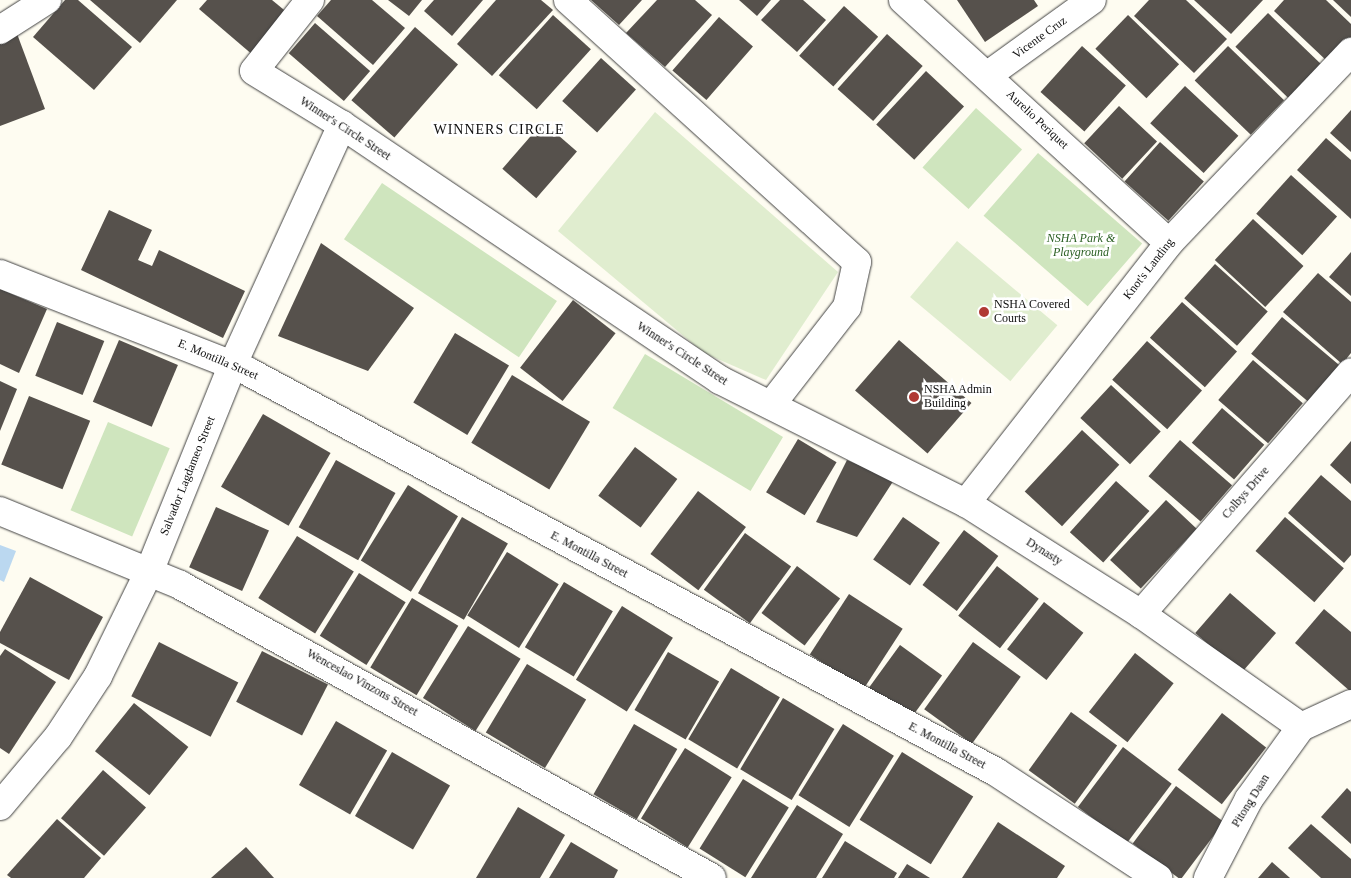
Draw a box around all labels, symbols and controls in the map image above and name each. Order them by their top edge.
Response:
street label: Vicente Cruz [1010,14,1070,62]
street label: Aurelio Periquet [1003,88,1071,152]
street label: Winner's Circle Street [297,94,393,164]
district label: WINNERS CIRCLE [432,122,566,138]
park label: NSHA Park & Playground [1047,232,1115,260]
street label: Knot's Landing [1121,235,1177,303]
place label: NSHA Covered Courts [994,298,1070,326]
marker: NSHA Covered Courts [978,306,990,318]
street label: Winner's Circle Street [634,319,730,389]
street label: E. Montilla Street [176,337,260,383]
place label: NSHA Admin Building [924,383,993,411]
marker: NSHA Admin Building [908,391,920,403]
street label: Salvador Lagdameo Street [157,414,219,538]
street label: Colbys Drive [1219,464,1273,522]
street label: E. Montilla Street [548,529,630,581]
street label: Dynasty [1023,535,1065,569]
street label: Wenceslao Vinzons Street [304,646,420,720]
street label: E. Montilla Street [906,720,988,772]
street label: Pitong Daan [1229,772,1273,830]

